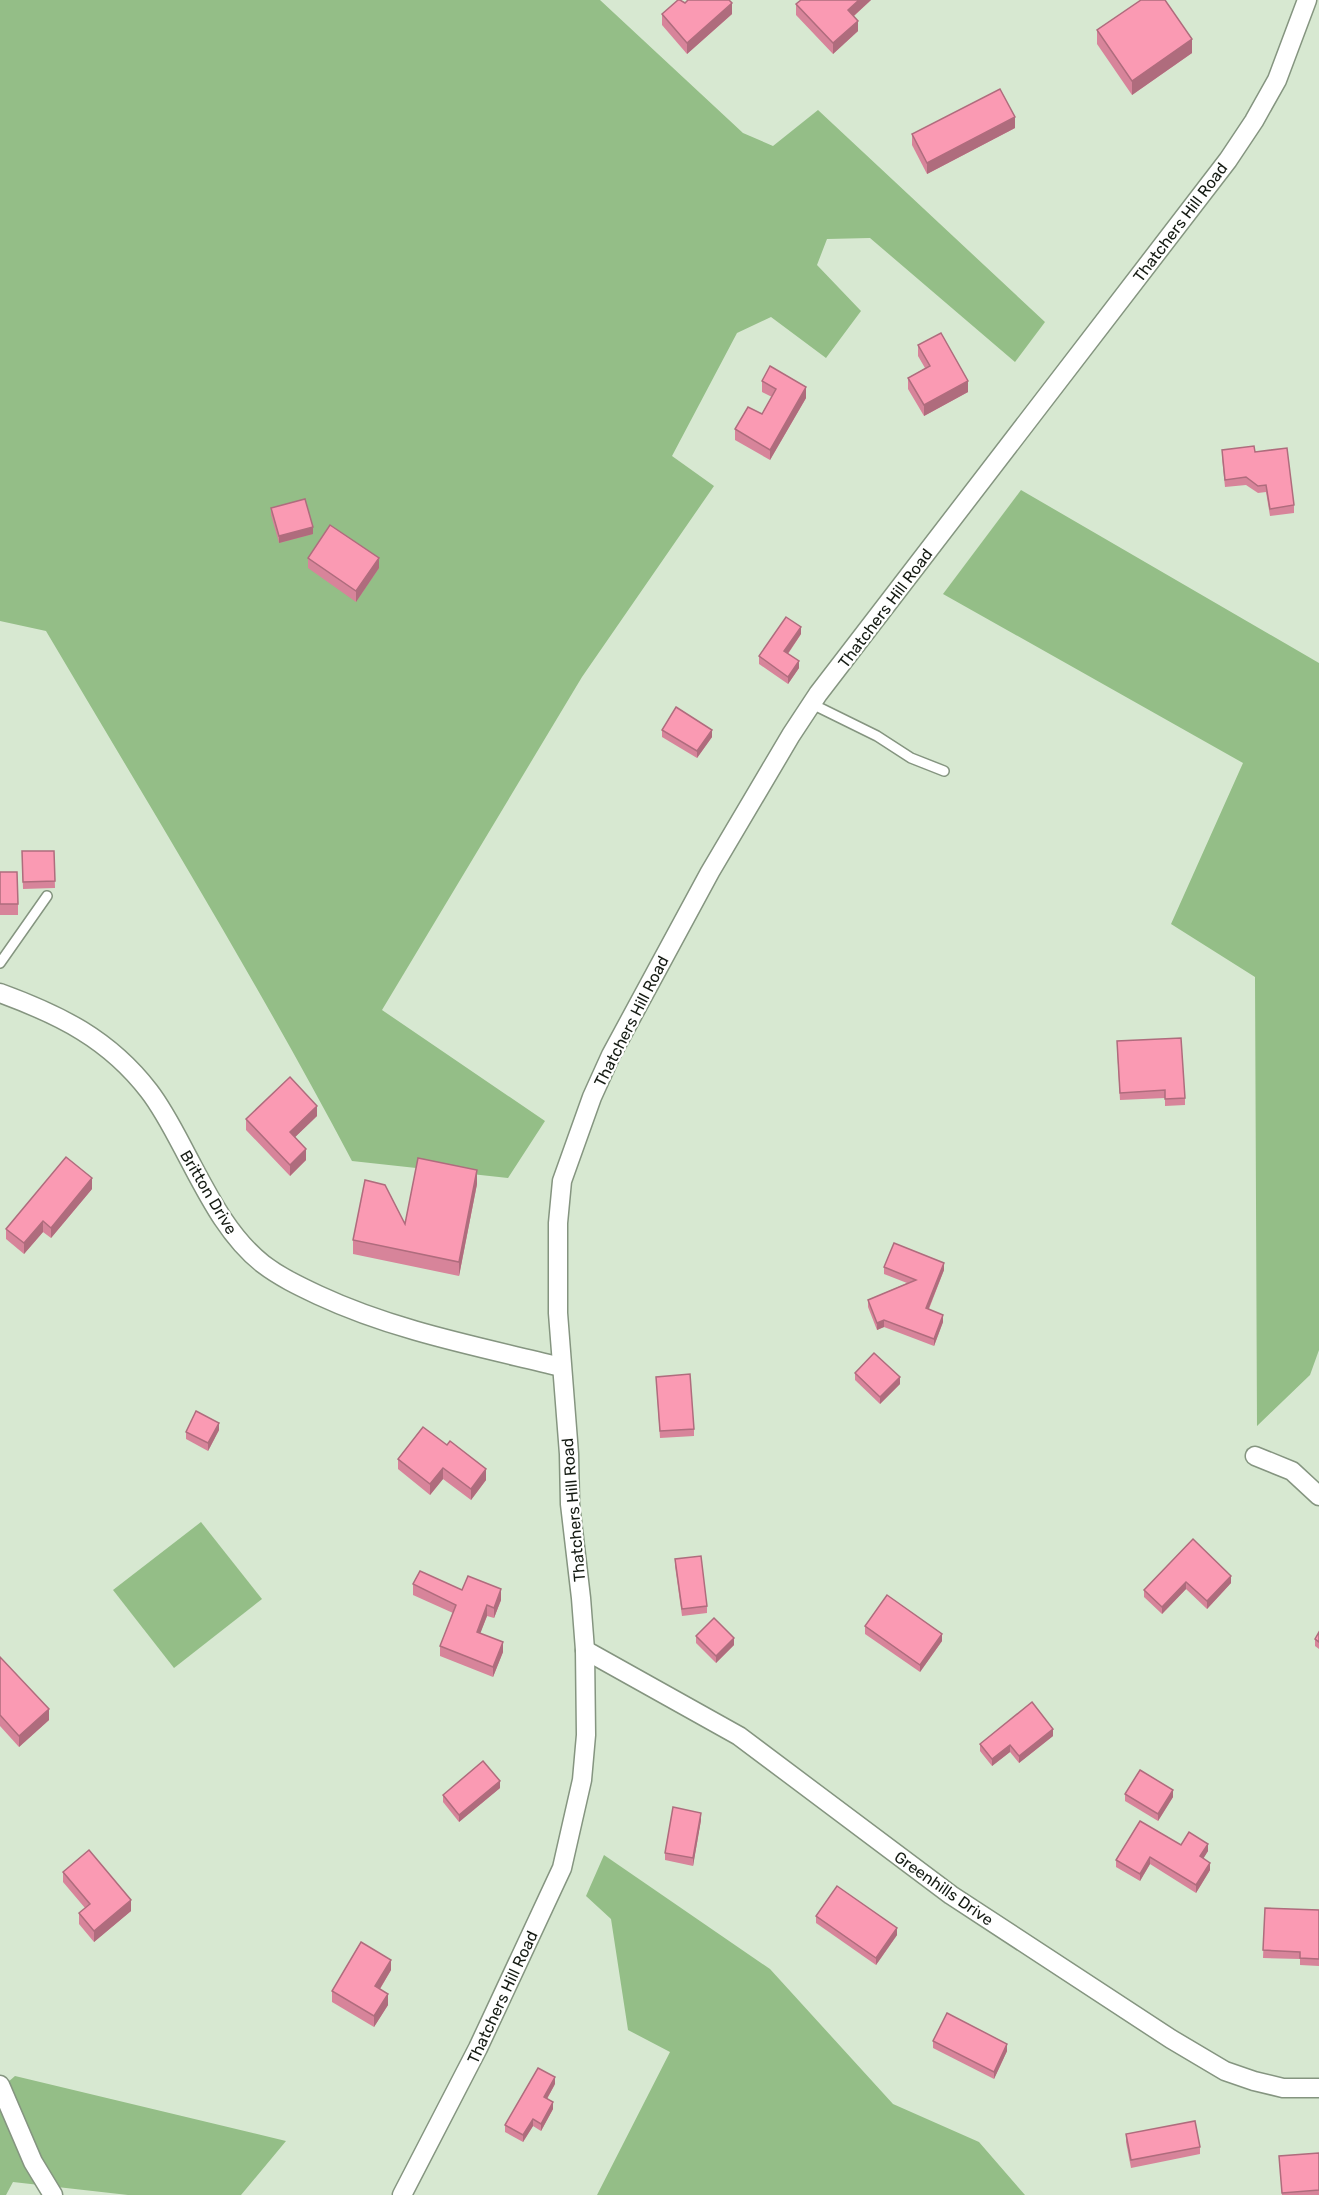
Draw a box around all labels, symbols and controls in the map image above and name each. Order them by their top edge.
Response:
street label: Thatchers Hill Road [1129,159,1231,286]
street label: Thatchers Hill Road [834,545,936,672]
street label: Thatchers Hill Road [590,953,673,1090]
street label: Britton Drive [176,1147,241,1238]
street label: Thatchers Hill Road [558,1437,589,1583]
street label: Greenhills Drive [891,1847,997,1930]
street label: Thatchers Hill Road [463,1928,542,2067]

